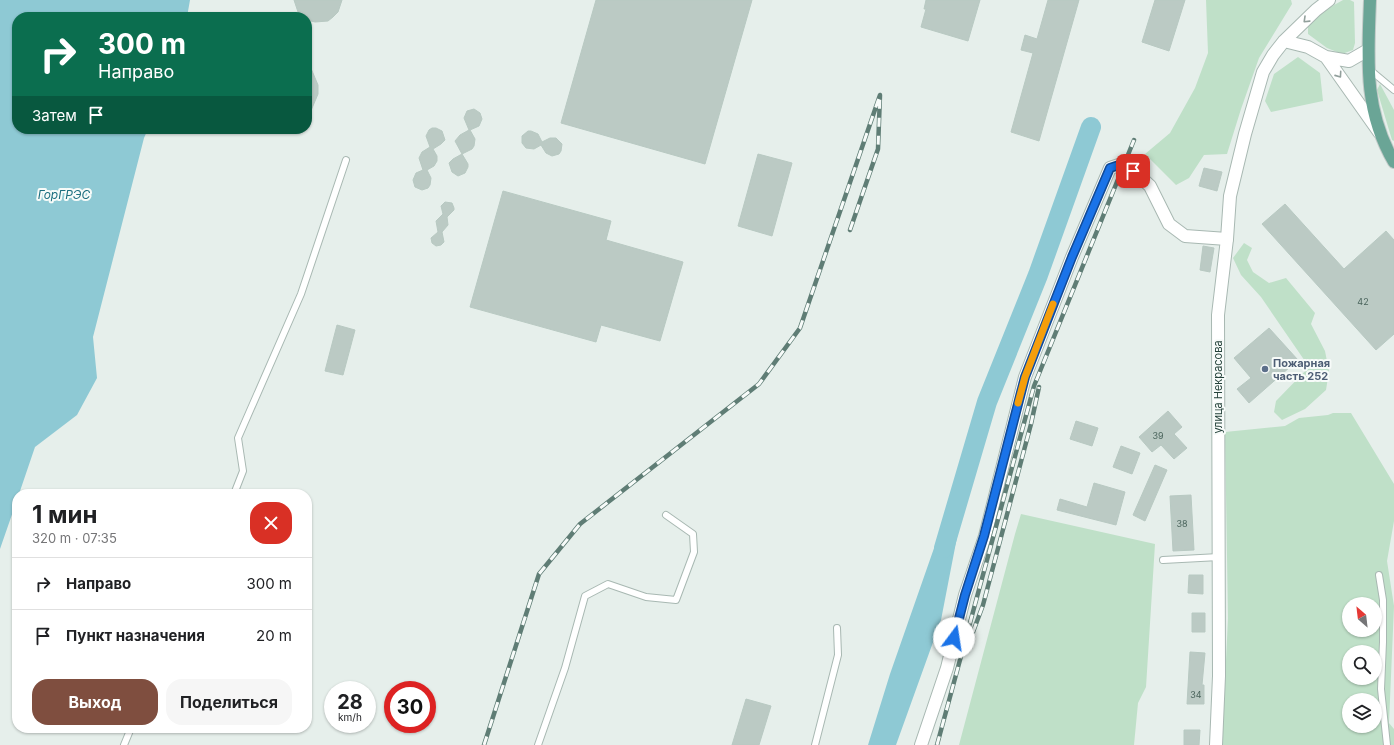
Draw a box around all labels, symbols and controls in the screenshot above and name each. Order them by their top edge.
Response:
one-way arrow [1303,15,1311,22]
text: 300 m [98,27,186,61]
icon: right [32,28,84,80]
text: Направо [98,61,174,82]
one-way arrow [1334,71,1342,78]
icon: arrive [85,104,107,126]
text: Затем [32,106,77,125]
pin [1116,154,1150,188]
icon: arrive [1122,160,1144,182]
water label: ГорГРЭС [38,187,91,202]
house number: 42 [1357,296,1369,307]
street label: улица Некрасова [1211,340,1225,434]
place label: Пожарная часть 252 [1273,356,1330,383]
marker: Пожарная часть 252 [1260,364,1270,374]
house number: 39 [1152,430,1164,441]
text: 1 мин [32,500,97,529]
button: close [250,502,292,544]
house number: 38 [1176,518,1188,529]
text: 320 m · 07:35 [32,530,117,546]
icon: right [32,573,54,595]
text: Направо [66,574,131,593]
text: 300 m [246,574,292,593]
north arrow [1342,597,1382,637]
map controls [1342,597,1382,733]
position arrow [933,617,975,659]
icon: arrive [32,625,54,647]
text: Пункт назначения [66,626,205,645]
text: 20 m [256,626,292,645]
button: search [1342,645,1382,685]
button: Выход [32,679,158,725]
button: Поделиться [166,679,292,725]
speed limit sign: 30 [384,681,436,733]
house number: 34 [1190,689,1202,700]
text: 28 [337,690,363,714]
button: layers [1342,693,1382,733]
text: km/h [338,711,362,723]

